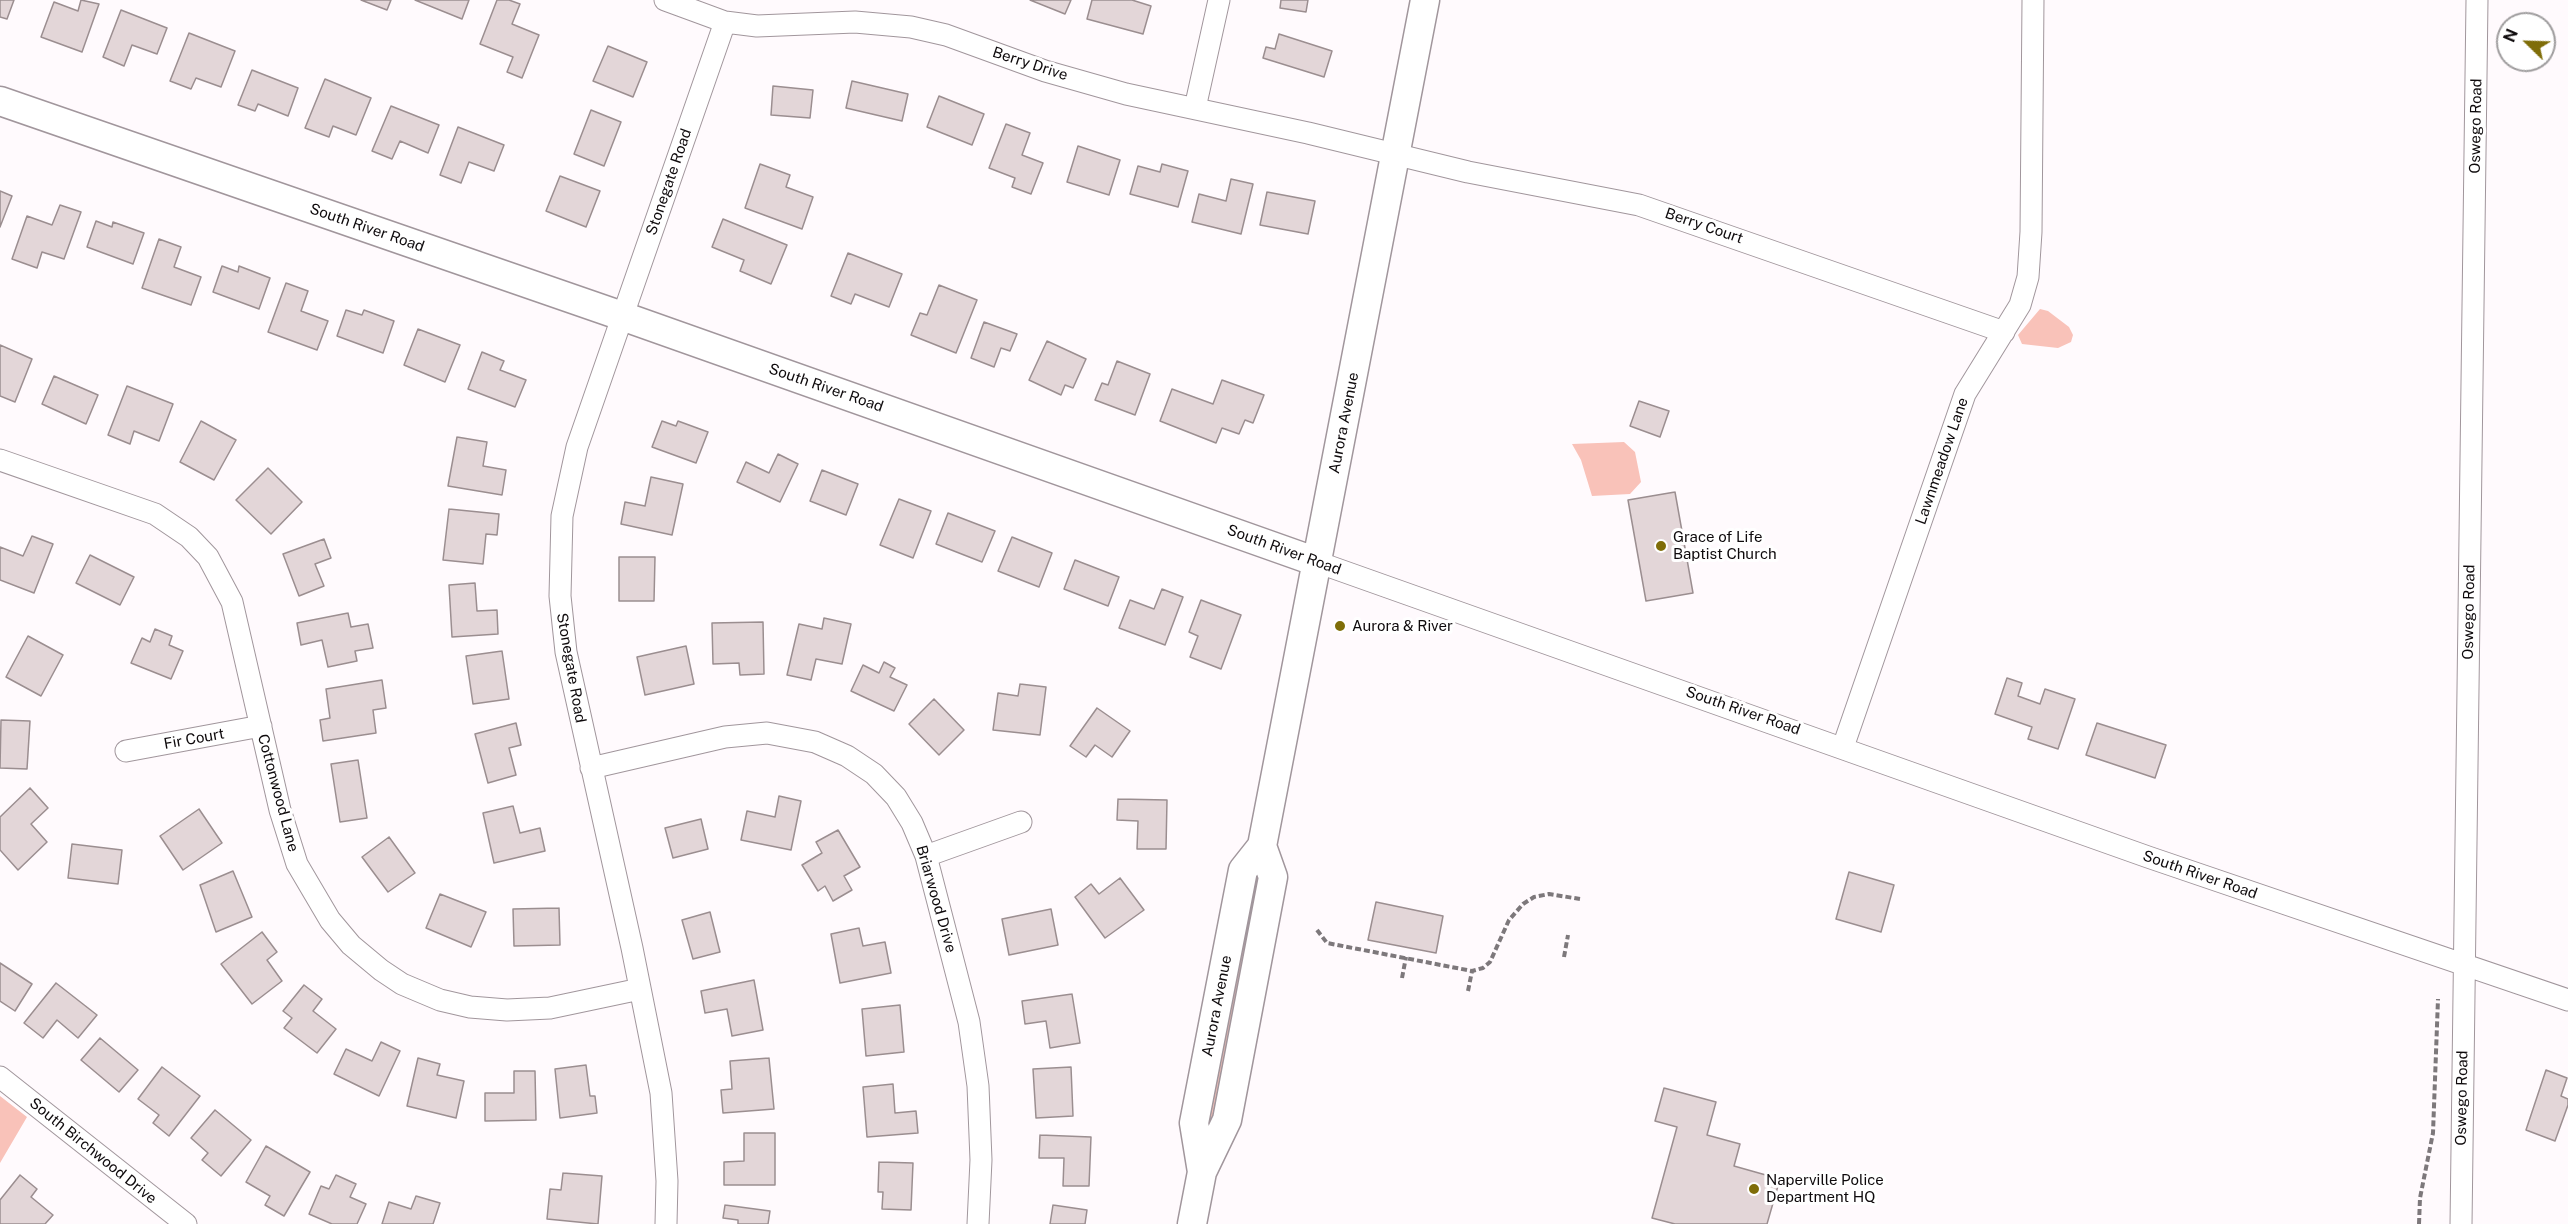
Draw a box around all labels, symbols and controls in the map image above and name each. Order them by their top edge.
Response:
north arrow [2496,12,2556,72]
text: N [2500,26,2522,45]
street label: Berry Drive [990,43,1070,85]
street label: Oswego Road [2466,78,2486,174]
street label: Stonegate Road [642,126,696,238]
street label: South River Road [307,200,427,256]
street label: Berry Court [1663,204,1745,248]
street label: South River Road [766,360,886,416]
street label: Aurora Avenue [1325,371,1363,475]
street label: Lawnmeadow Lane [1912,395,1972,527]
street label: South River Road [1225,521,1343,579]
place label: Grace of Life Baptist Church [1673,528,1777,563]
marker: Grace of Life Baptist Church [1654,539,1668,553]
street label: Oswego Road [2459,564,2479,660]
street label: Stonegate Road [552,612,590,724]
place label: Aurora & River [1352,617,1453,635]
marker: Aurora & River [1333,619,1347,633]
street label: South River Road [1683,683,1803,739]
street label: Fir Court [162,725,226,753]
street label: Cottonwood Lane [254,732,302,854]
street label: Briarwood Drive [912,843,960,955]
street label: South River Road [2140,847,2260,903]
street label: Aurora Avenue [1198,954,1236,1058]
street label: Oswego Road [2452,1050,2472,1146]
street label: South Birchwood Drive [26,1094,160,1208]
place label: Naperville Police Department HQ [1766,1171,1884,1206]
marker: Naperville Police Department HQ [1747,1182,1761,1196]

